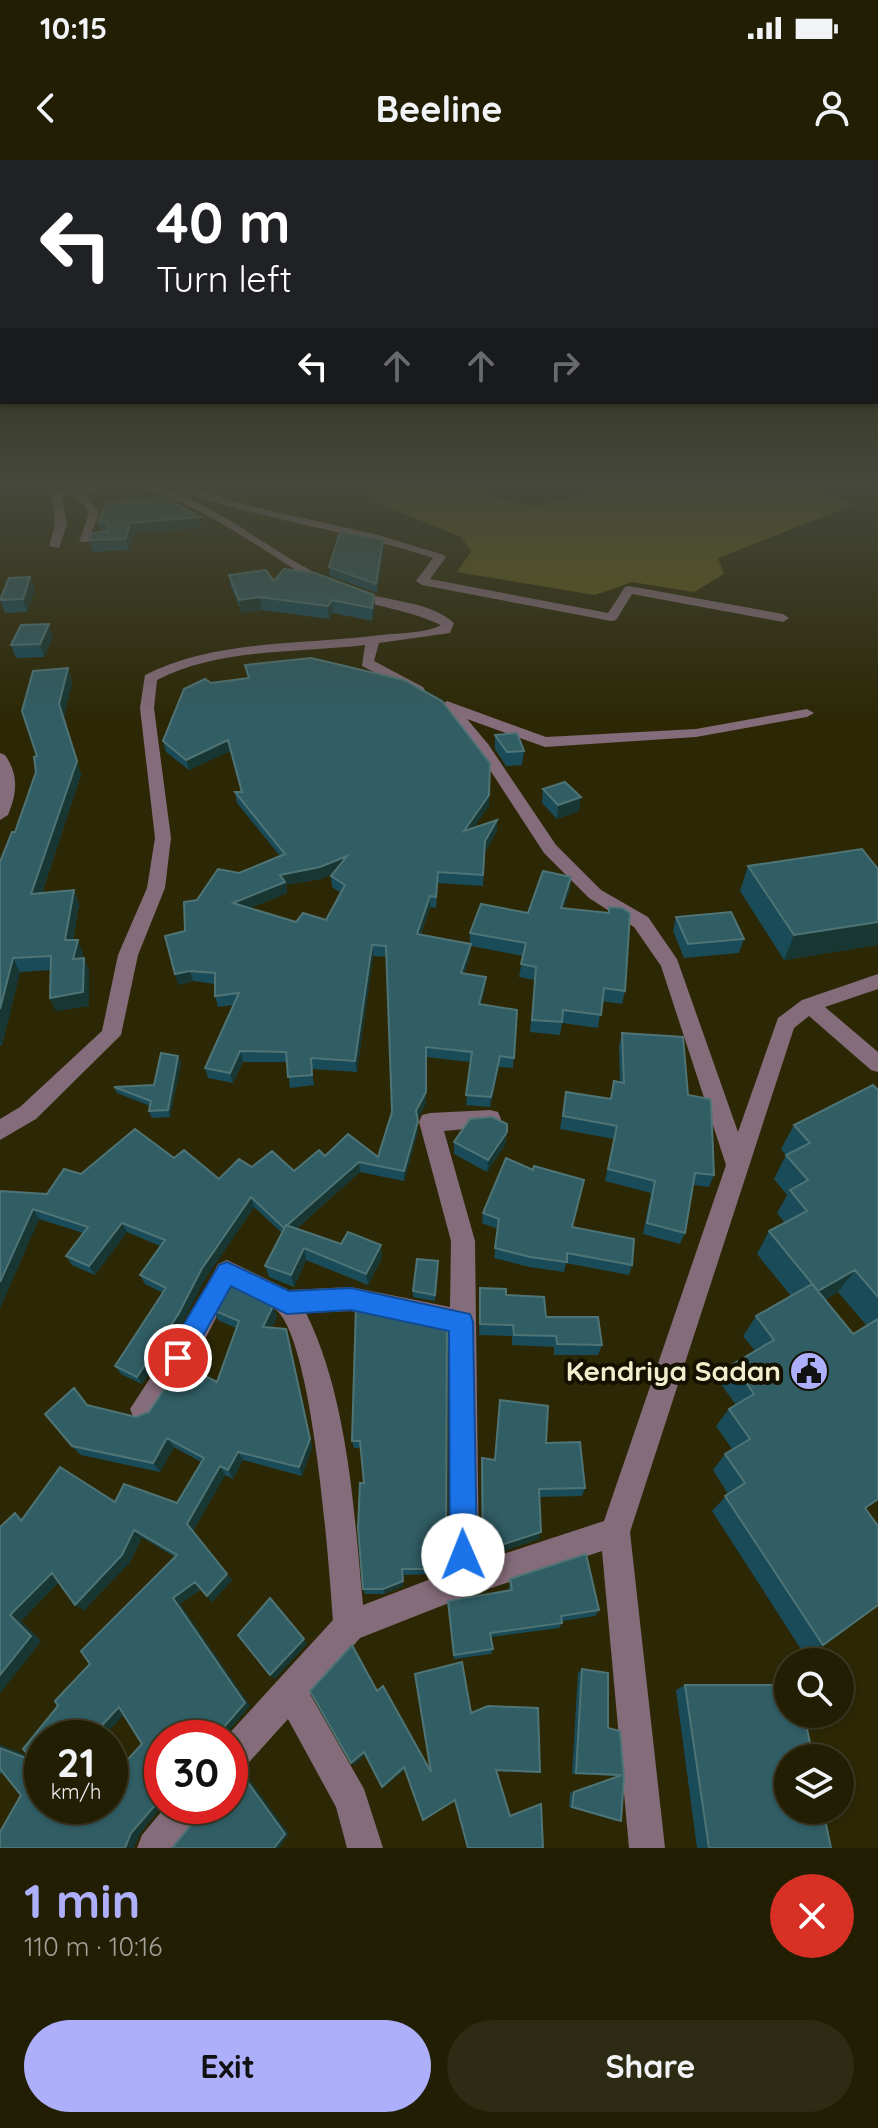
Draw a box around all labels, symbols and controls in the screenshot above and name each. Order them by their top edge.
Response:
text: 10:15 [40,9,107,47]
icon: back [24,86,68,130]
text: Beeline [376,86,502,131]
icon: person [810,86,854,130]
text: 40 m [156,187,291,257]
icon: left [24,192,128,296]
text: Turn left [156,256,292,301]
icon: left [291,344,335,388]
icon: ahead [375,344,419,388]
icon: ahead [459,344,503,388]
icon: right [543,344,587,388]
pin [144,1324,212,1392]
icon: arrive [156,1336,200,1380]
public building icon: Kendriya Sadan [788,1350,830,1392]
place label: Kendriya Sadan [566,1353,781,1388]
position arrow [421,1513,505,1597]
map controls [774,1648,854,1824]
button: search [774,1648,854,1728]
speed limit sign: 30 [144,1720,248,1824]
text: 21 [57,1737,95,1787]
button: layers [774,1744,854,1824]
text: km/h [51,1779,101,1804]
text: 1 min [24,1870,140,1930]
button: close [770,1874,854,1958]
text: 110 m · 10:16 [24,1930,162,1963]
button: Exit [24,2020,431,2112]
button: Share [447,2020,854,2112]

